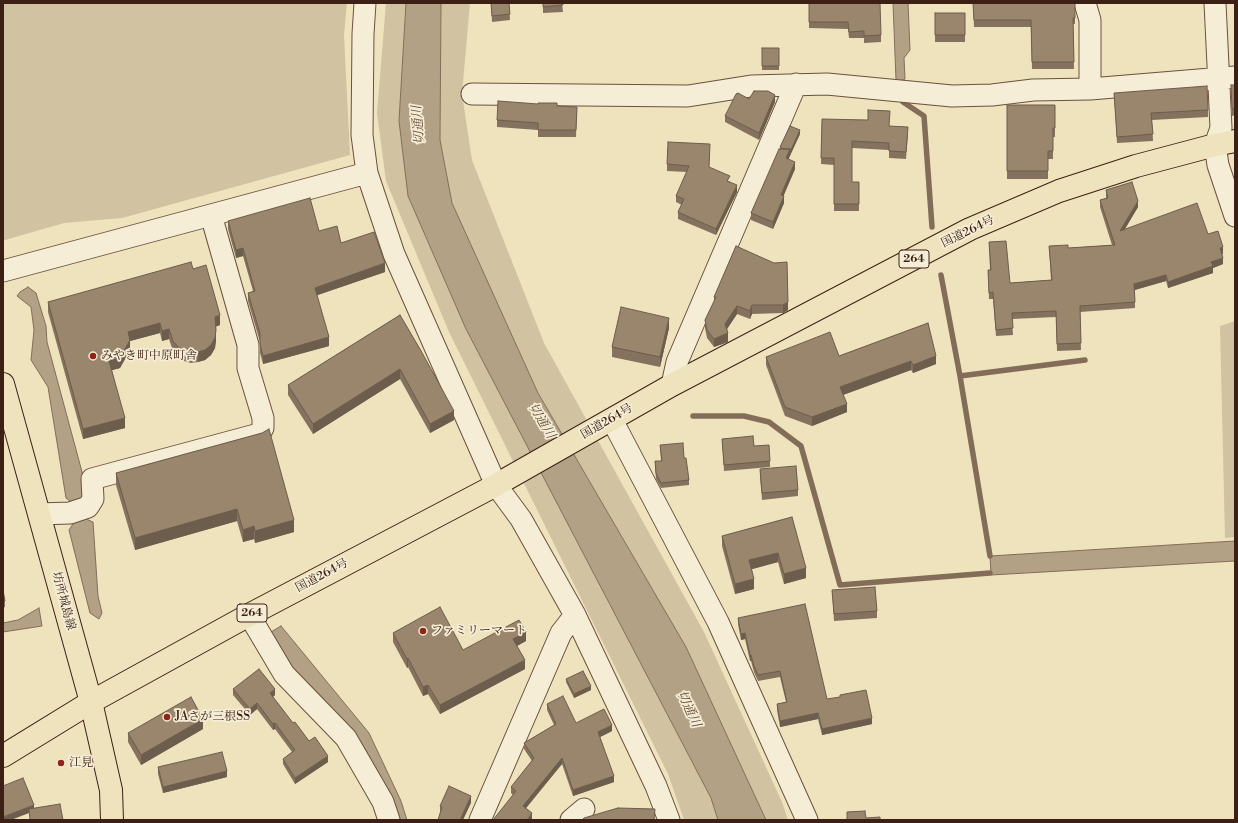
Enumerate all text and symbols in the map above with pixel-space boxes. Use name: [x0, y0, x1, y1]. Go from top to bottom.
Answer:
water label: 切通川: [410, 105, 428, 145]
street label: 国道264号: [939, 213, 997, 251]
road number: 264: [899, 250, 929, 268]
place label: みやき町中原町舎: [101, 349, 197, 363]
marker: みやき町中原町舎: [88, 351, 98, 361]
water label: 切通川: [524, 400, 558, 442]
street label: 国道264号: [579, 401, 635, 443]
street label: 国道264号: [293, 556, 351, 596]
street label: 坊所城島線: [48, 570, 78, 632]
road number: 264: [237, 604, 267, 622]
place label: ファミリーマート: [431, 624, 527, 638]
marker: ファミリーマート: [418, 626, 428, 636]
water label: 切通川: [673, 688, 703, 730]
place label: JAさが三根SS: [175, 710, 250, 724]
marker: JAさが三根SS: [162, 712, 172, 722]
place label: 江見: [69, 756, 93, 770]
marker: 江見: [56, 758, 66, 768]

